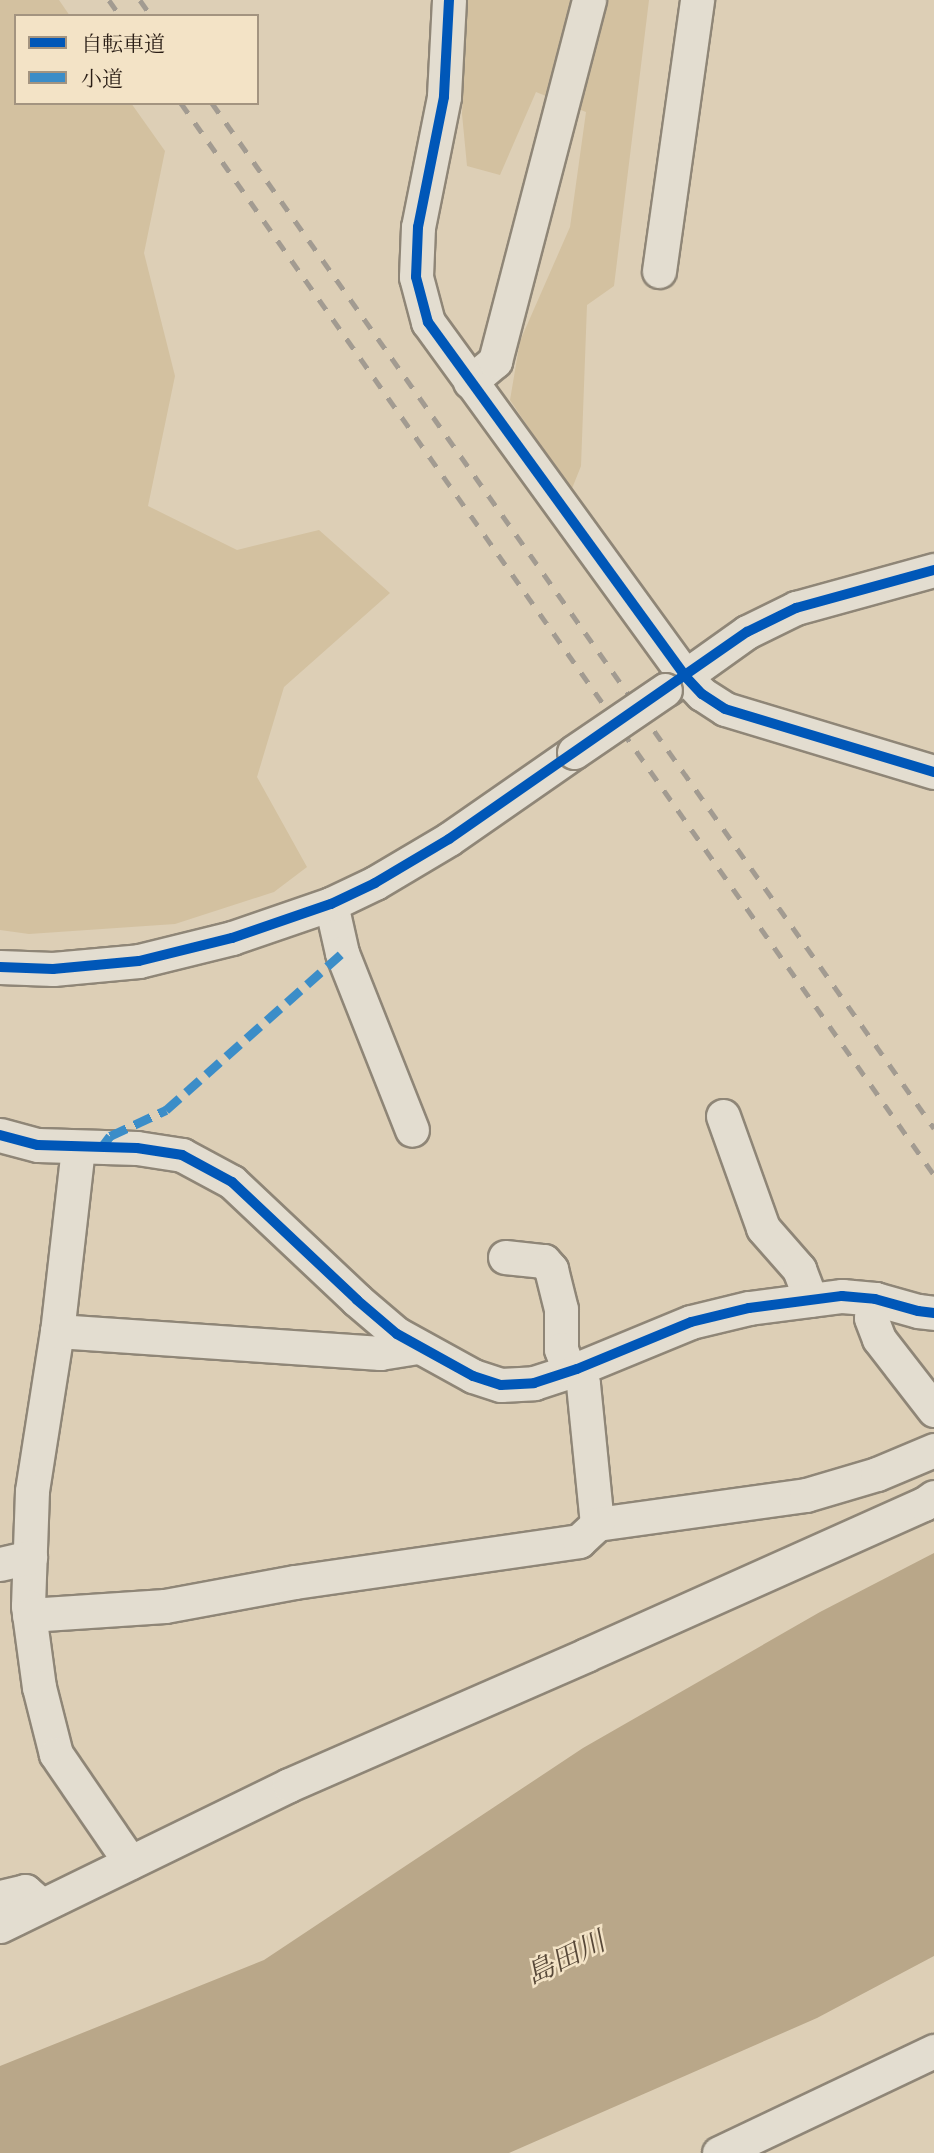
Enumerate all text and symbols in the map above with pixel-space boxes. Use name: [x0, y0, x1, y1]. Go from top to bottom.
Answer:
legend: [14, 14, 259, 105]
text: 自転車道: [81, 32, 165, 58]
text: 小道: [81, 67, 123, 93]
water label: 島田川: [521, 1925, 611, 1993]

